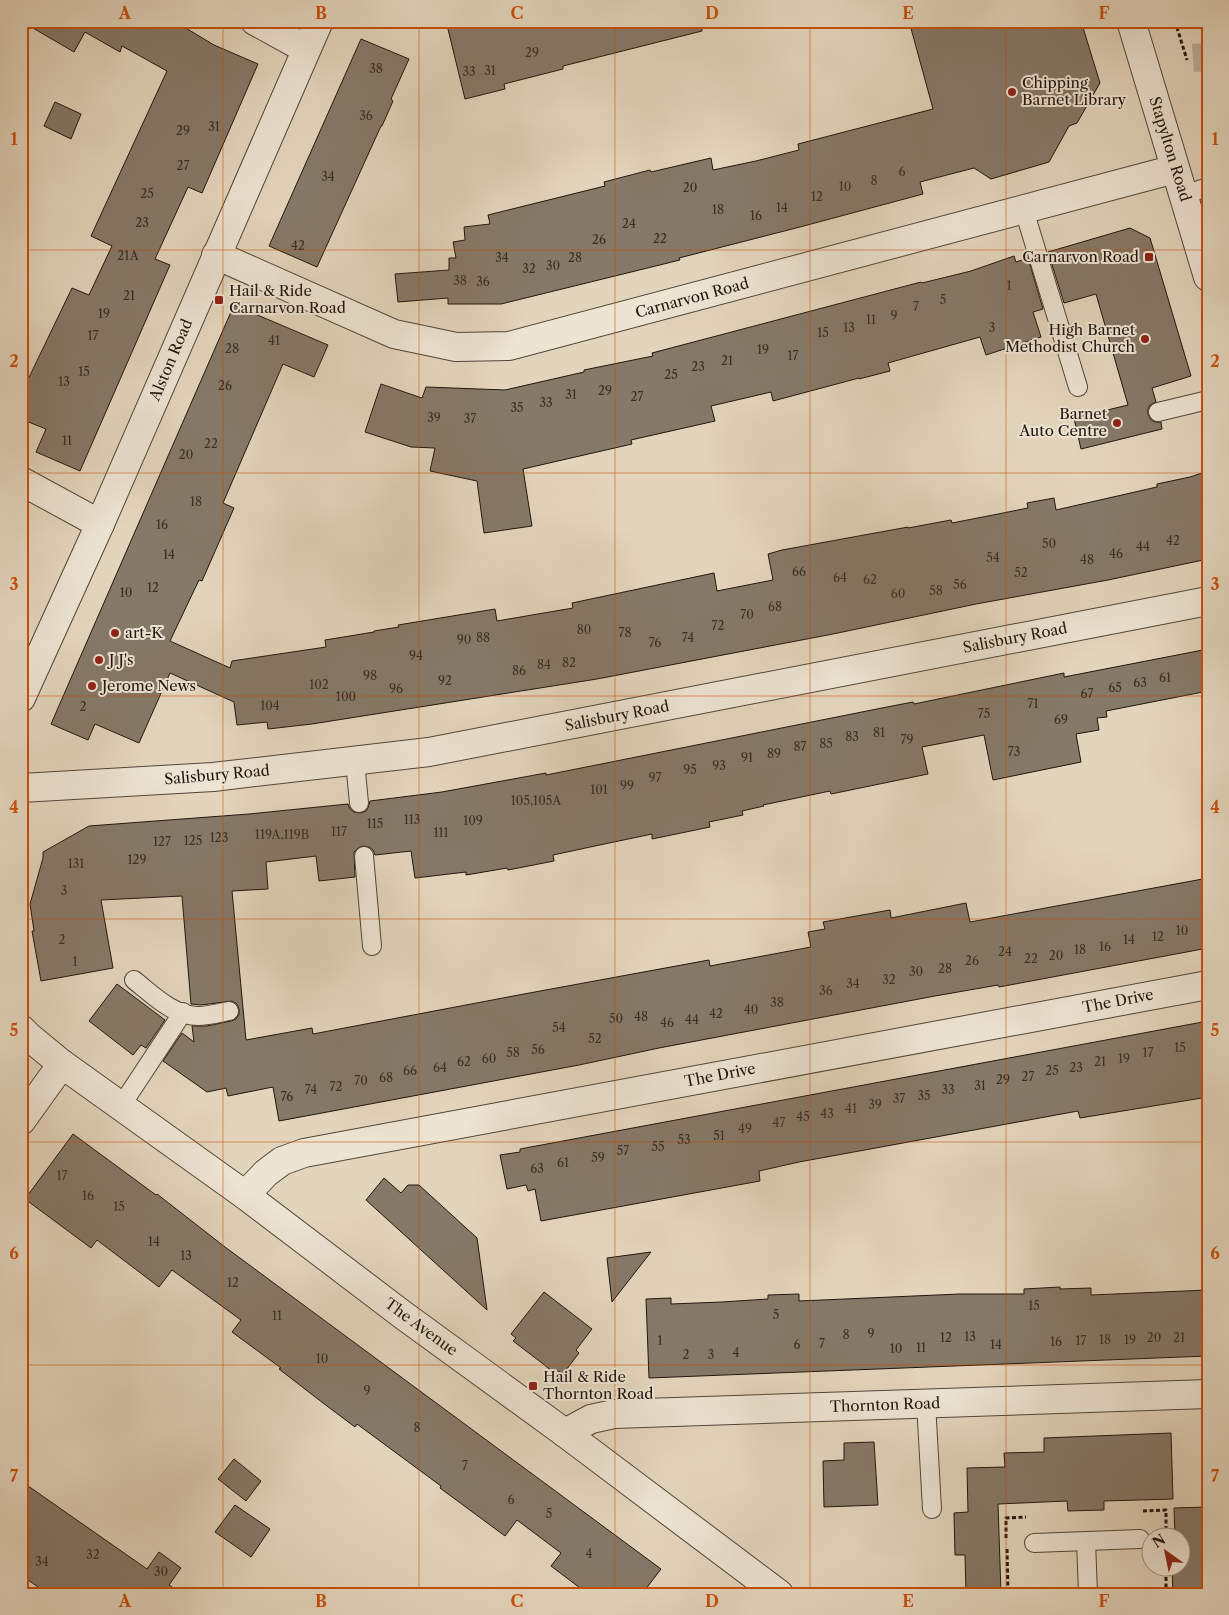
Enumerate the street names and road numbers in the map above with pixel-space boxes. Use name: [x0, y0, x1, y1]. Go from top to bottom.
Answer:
street label: Stapylton Road: [1145, 94, 1195, 204]
street label: Carnarvon Road: [633, 273, 751, 322]
street label: Alston Road: [144, 316, 196, 404]
street label: Salisbury Road: [961, 618, 1069, 657]
street label: Salisbury Road: [563, 696, 671, 735]
street label: Salisbury Road: [163, 760, 271, 789]
street label: The Drive: [1081, 984, 1155, 1017]
street label: The Drive: [683, 1058, 757, 1091]
street label: The Avenue: [381, 1294, 462, 1359]
street label: Thornton Road: [829, 1393, 941, 1416]

